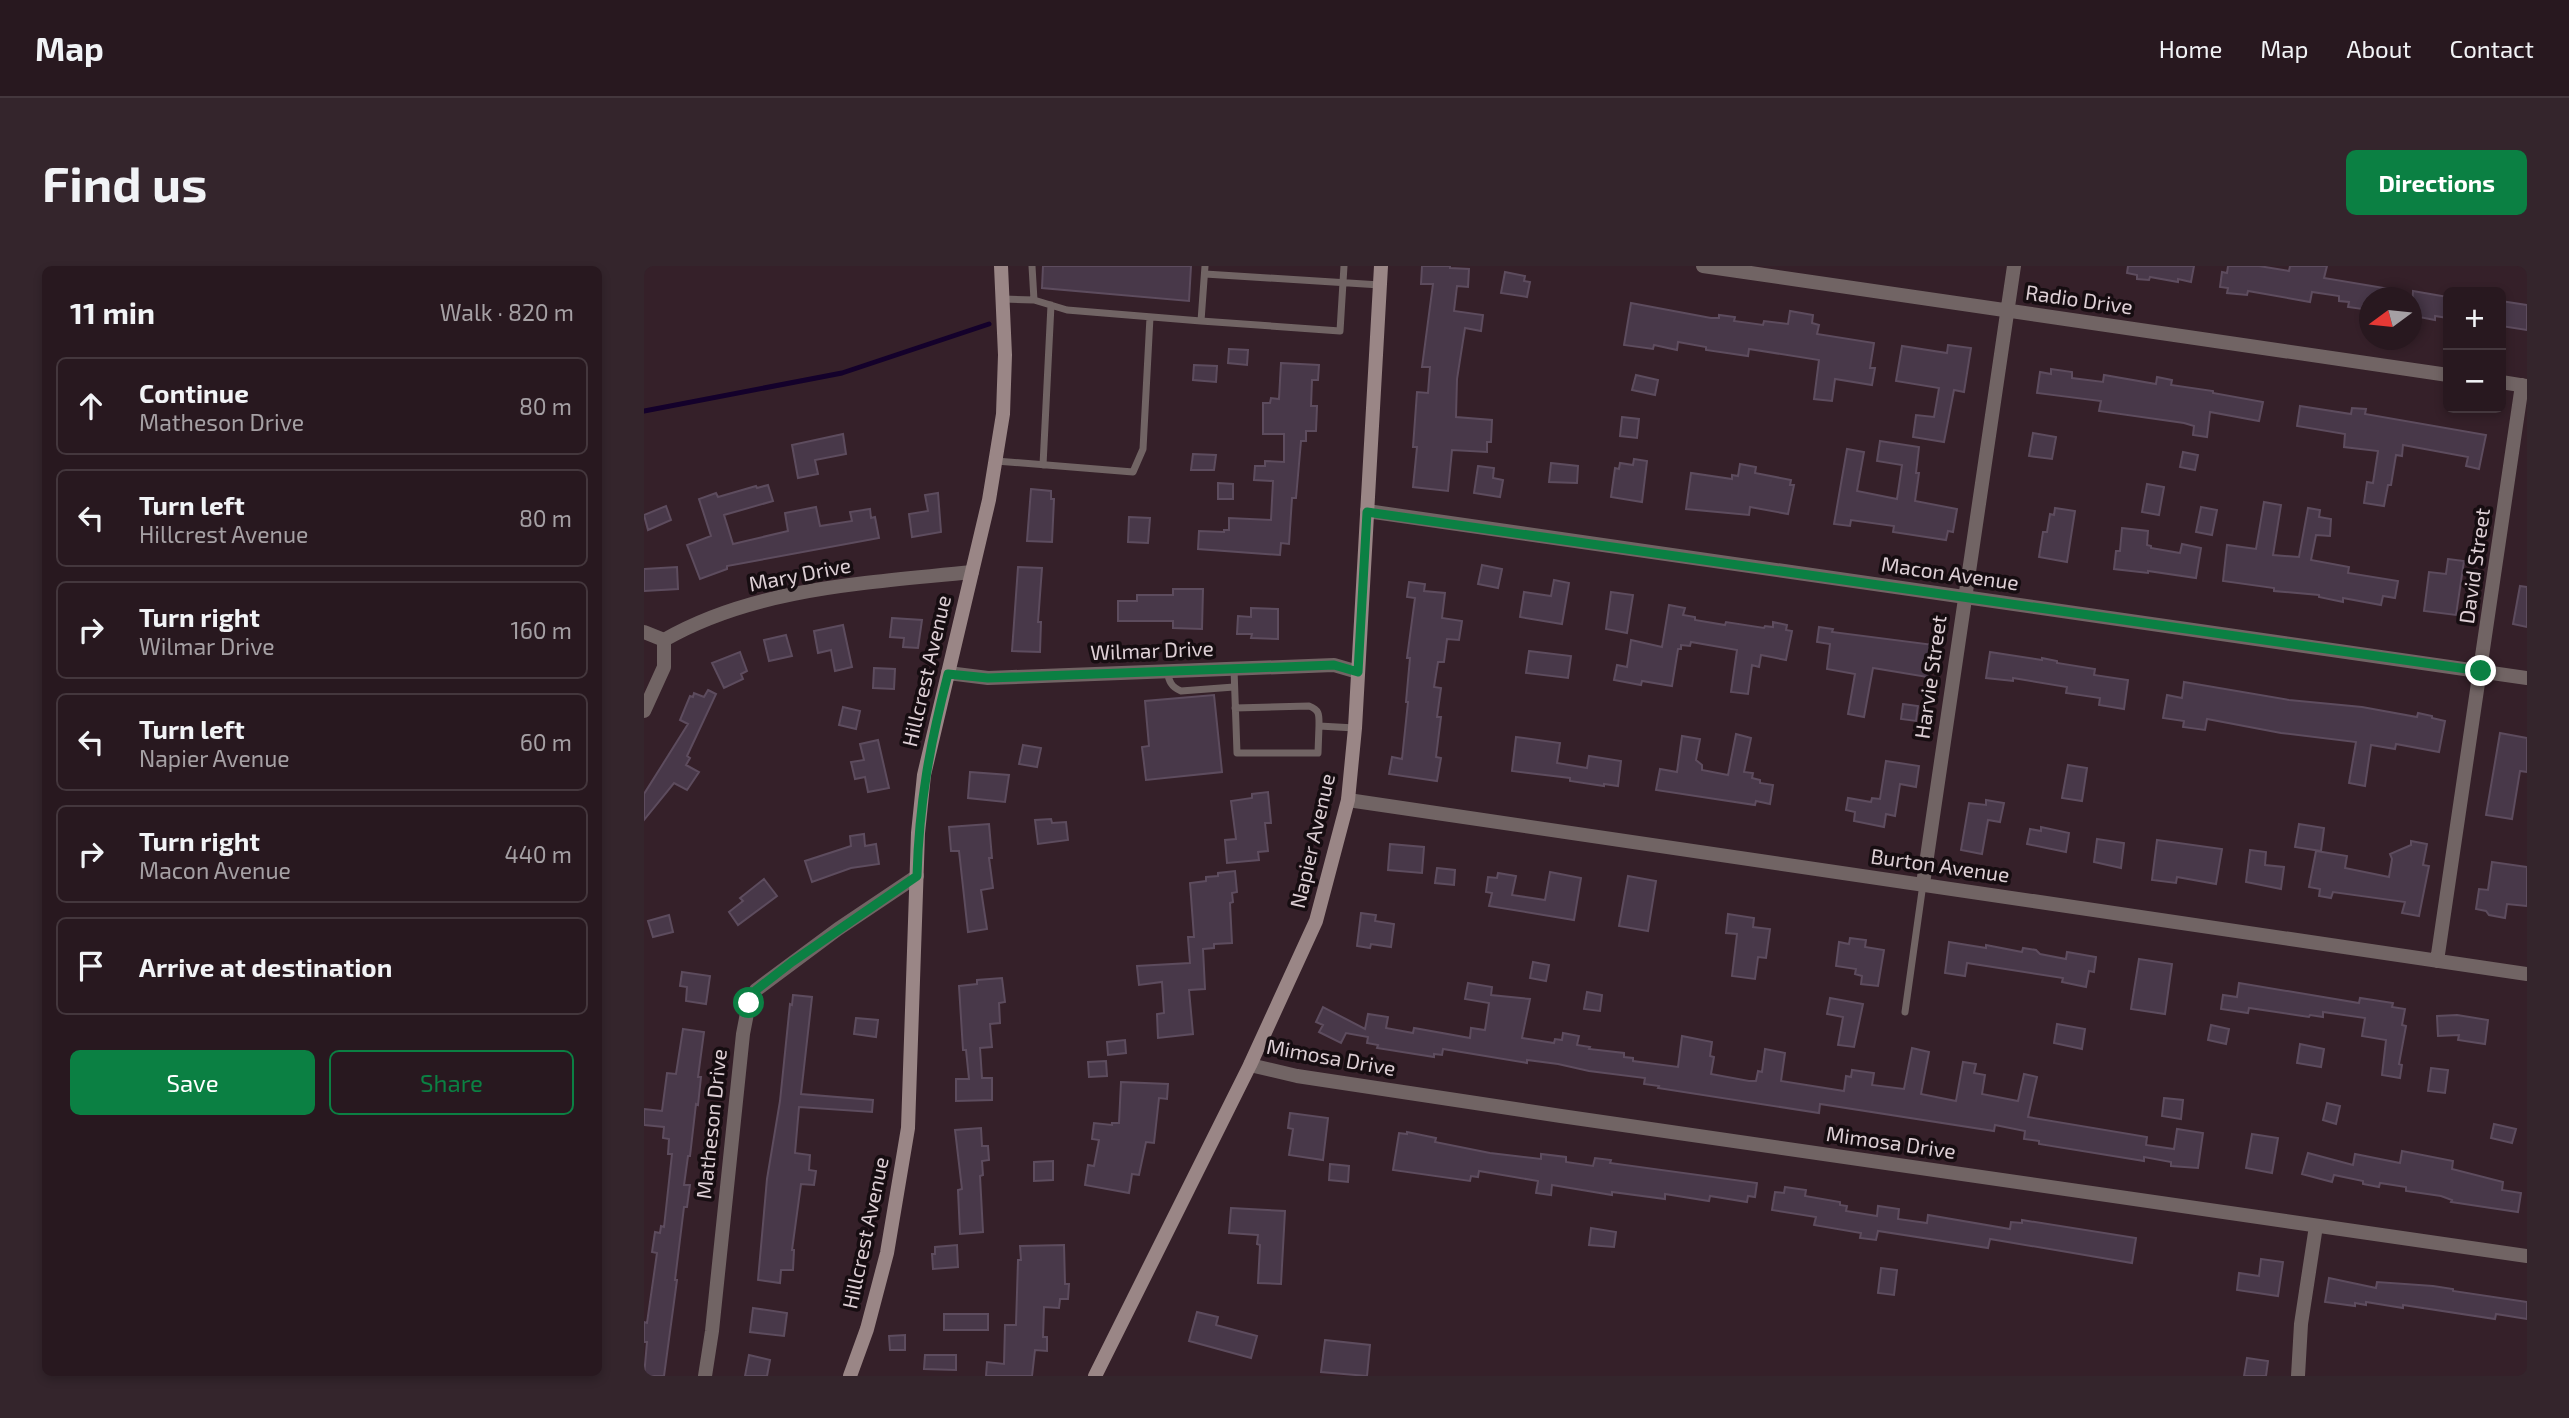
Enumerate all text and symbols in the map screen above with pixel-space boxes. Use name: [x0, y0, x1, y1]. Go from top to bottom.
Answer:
text: Map: [35, 28, 104, 68]
text: Home: [2159, 34, 2222, 63]
text: Map: [2260, 34, 2308, 63]
text: About: [2346, 34, 2412, 63]
text: Contact: [2450, 34, 2534, 63]
button: Directions: [2346, 150, 2527, 215]
text: Find us: [42, 153, 207, 212]
street label: Radio Drive: [2024, 279, 2135, 318]
north arrow: [2359, 287, 2422, 350]
map controls: [2443, 287, 2506, 413]
button: +: [2443, 287, 2506, 350]
text: 11 min: [70, 294, 155, 330]
text: Walk · 820 m: [440, 298, 574, 326]
button: −: [2443, 350, 2506, 413]
text: Continue: [139, 377, 249, 408]
icon: ahead: [72, 387, 110, 425]
text: 80 m: [519, 392, 572, 420]
text: Matheson Drive: [139, 408, 304, 436]
text: Turn left: [139, 489, 245, 520]
icon: left: [72, 499, 110, 537]
text: 80 m: [519, 504, 572, 532]
street label: David Street: [2453, 506, 2494, 625]
text: Hillcrest Avenue: [139, 520, 308, 548]
street label: Macon Avenue: [1880, 550, 2021, 595]
street label: Mary Drive: [746, 551, 853, 596]
street label: Hillcrest Avenue: [896, 593, 955, 749]
text: Turn right: [139, 601, 260, 632]
icon: right: [72, 611, 110, 649]
street label: Harvie Street: [1908, 613, 1951, 740]
text: 160 m: [511, 616, 572, 644]
text: Wilmar Drive: [139, 632, 275, 660]
street label: Wilmar Drive: [1090, 635, 1214, 664]
route end: [2465, 655, 2496, 686]
text: Turn left: [139, 713, 245, 744]
icon: left: [72, 723, 110, 761]
text: 60 m: [520, 728, 572, 756]
text: Napier Avenue: [139, 744, 290, 772]
street label: Napier Avenue: [1284, 771, 1339, 910]
text: Turn right: [139, 825, 260, 856]
icon: right: [72, 835, 110, 873]
text: 440 m: [505, 840, 572, 868]
street label: Burton Avenue: [1869, 842, 2011, 887]
text: Macon Avenue: [139, 856, 291, 884]
icon: arrive: [72, 947, 110, 985]
text: Arrive at destination: [139, 951, 392, 982]
route start: [733, 987, 764, 1018]
street label: Mimosa Drive: [1265, 1033, 1398, 1080]
street label: Matheson Drive: [690, 1048, 731, 1200]
button: Save: [70, 1050, 315, 1115]
button: Share: [329, 1050, 574, 1115]
street label: Mimosa Drive: [1825, 1120, 1958, 1163]
street label: Hillcrest Avenue: [836, 1154, 893, 1311]

